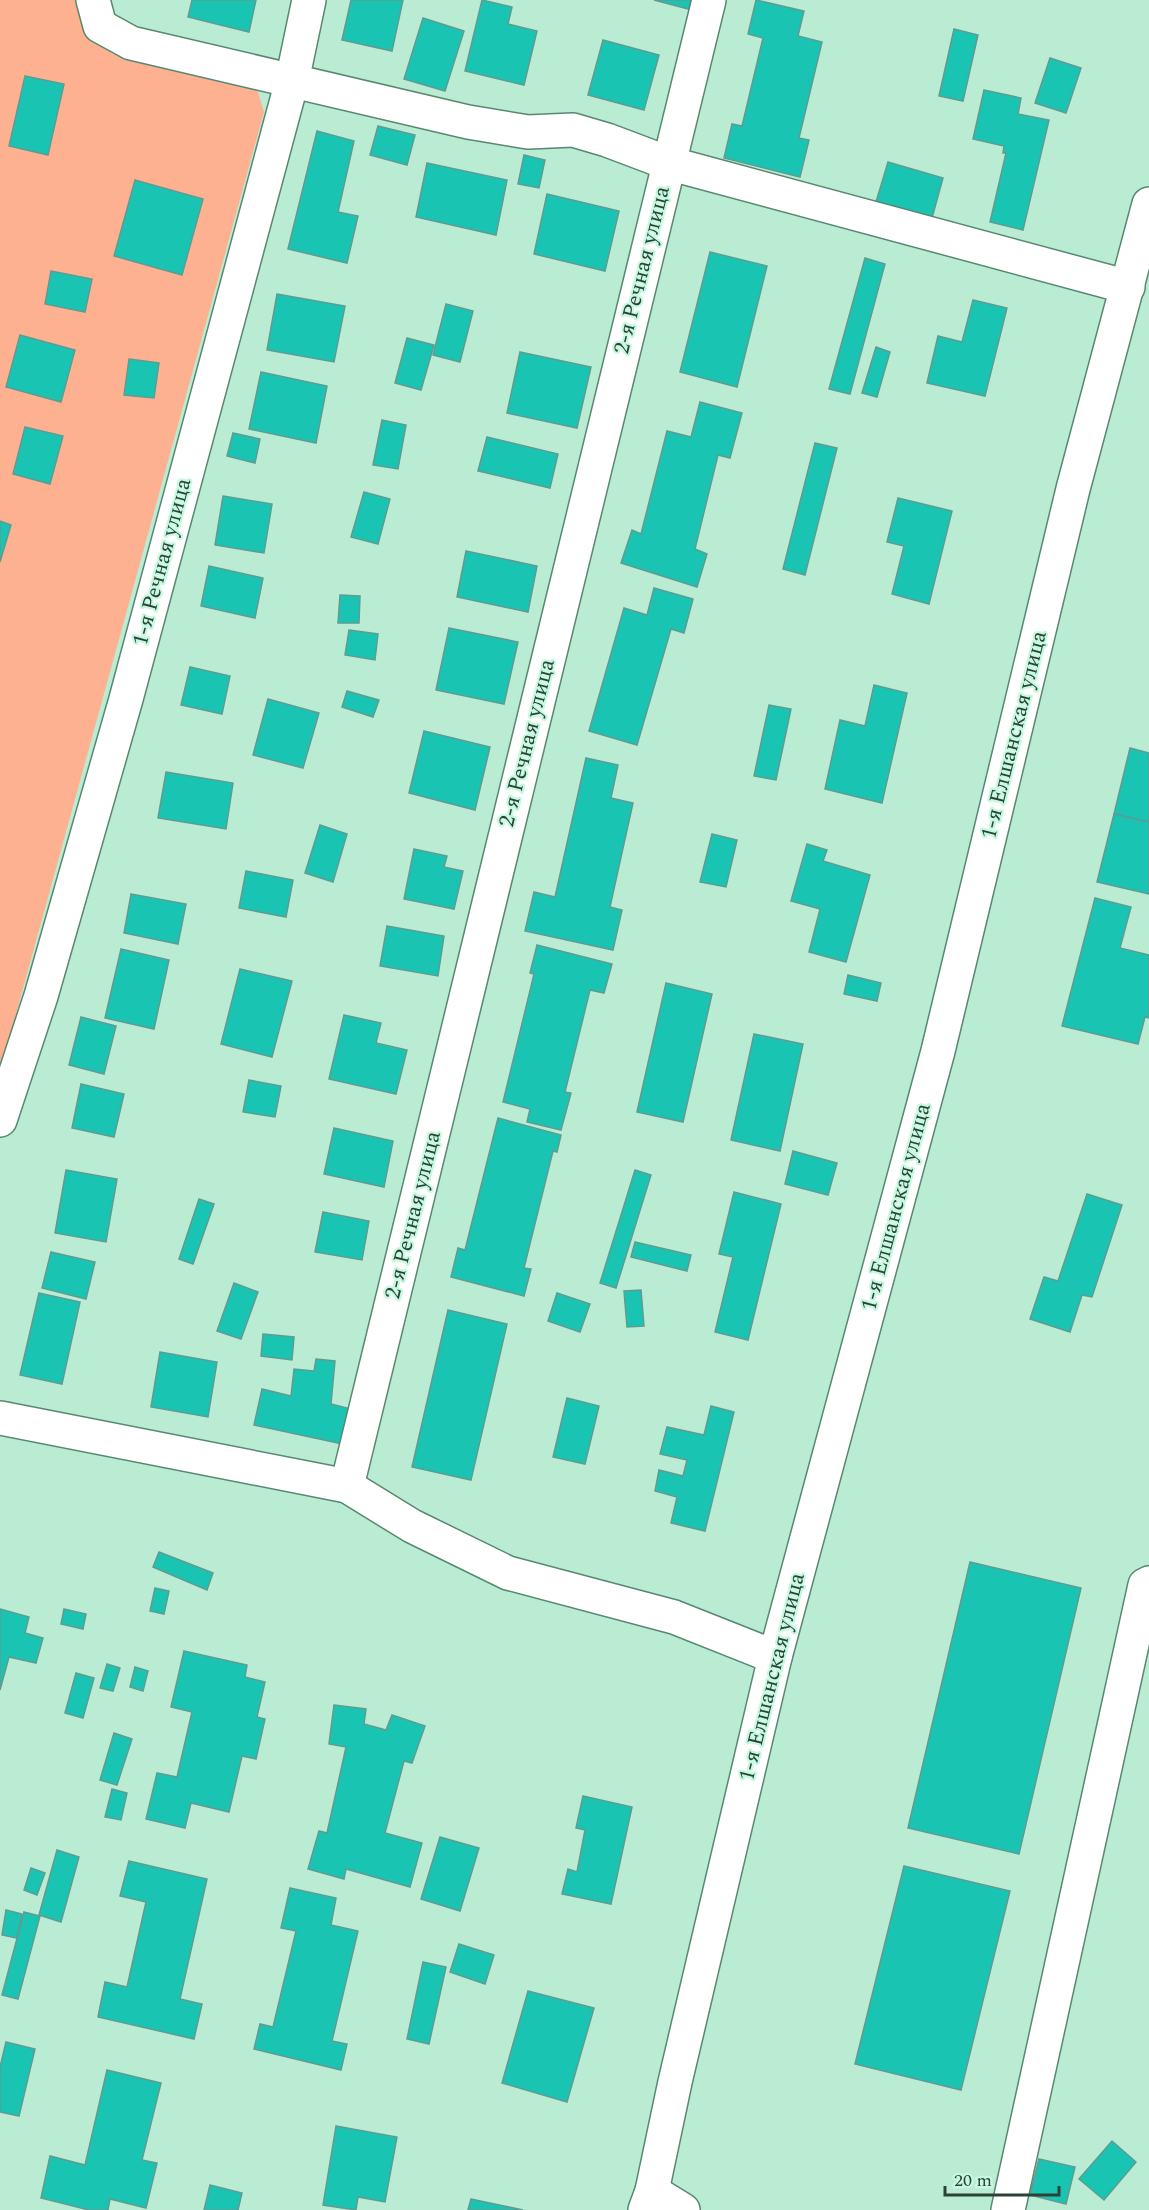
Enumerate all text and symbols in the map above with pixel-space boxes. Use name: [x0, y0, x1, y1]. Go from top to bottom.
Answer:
street label: 2-я Речная улица: [605, 182, 679, 358]
street label: 1-я Речная улица: [124, 474, 200, 650]
street label: 1-я Елшанская улица: [972, 627, 1056, 843]
street label: 2-я Речная улица: [490, 655, 564, 831]
street label: 1-я Елшанская улица: [852, 1099, 940, 1315]
street label: 2-я Речная улица: [376, 1127, 450, 1303]
street label: 1-я Елшанская улица: [730, 1569, 814, 1785]
scale bar: [945, 2159, 1059, 2197]
text: 20 m: [954, 2167, 992, 2194]

